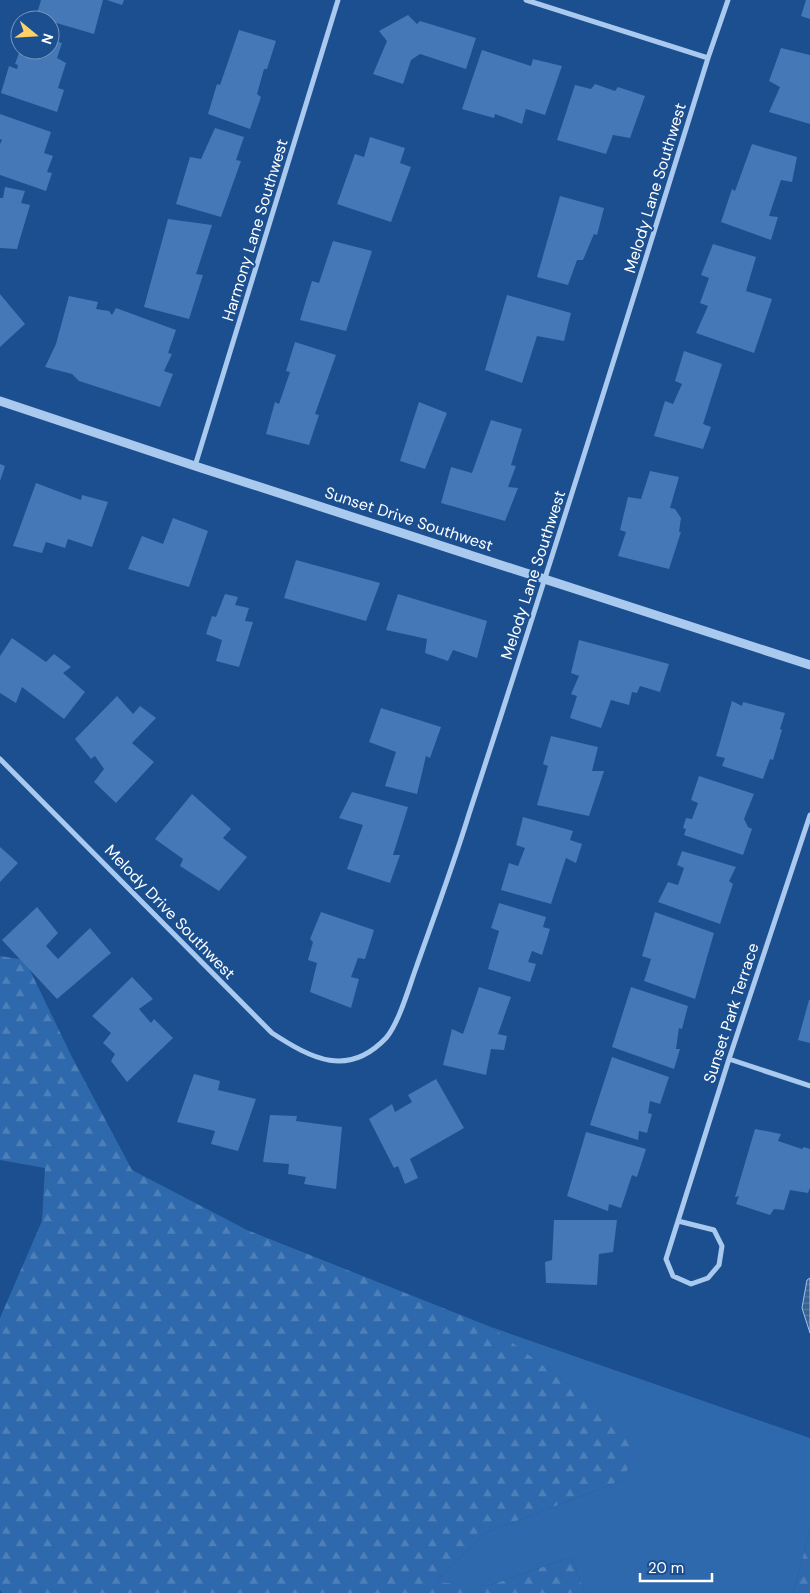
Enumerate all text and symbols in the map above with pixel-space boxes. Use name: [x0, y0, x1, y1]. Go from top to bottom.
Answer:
north arrow: [10, 10, 60, 60]
text: N: [37, 31, 58, 47]
street label: Melody Lane Southwest: [619, 100, 691, 276]
street label: Harmony Lane Southwest: [217, 136, 293, 324]
street label: Sunset Drive Southwest: [322, 482, 496, 556]
street label: Melody Lane Southwest: [496, 488, 570, 662]
street label: Melody Drive Southwest: [100, 840, 240, 984]
street label: Sunset Park Terrace: [698, 940, 764, 1086]
scale bar: [640, 1550, 712, 1582]
text: 20 m: [648, 1558, 684, 1578]

